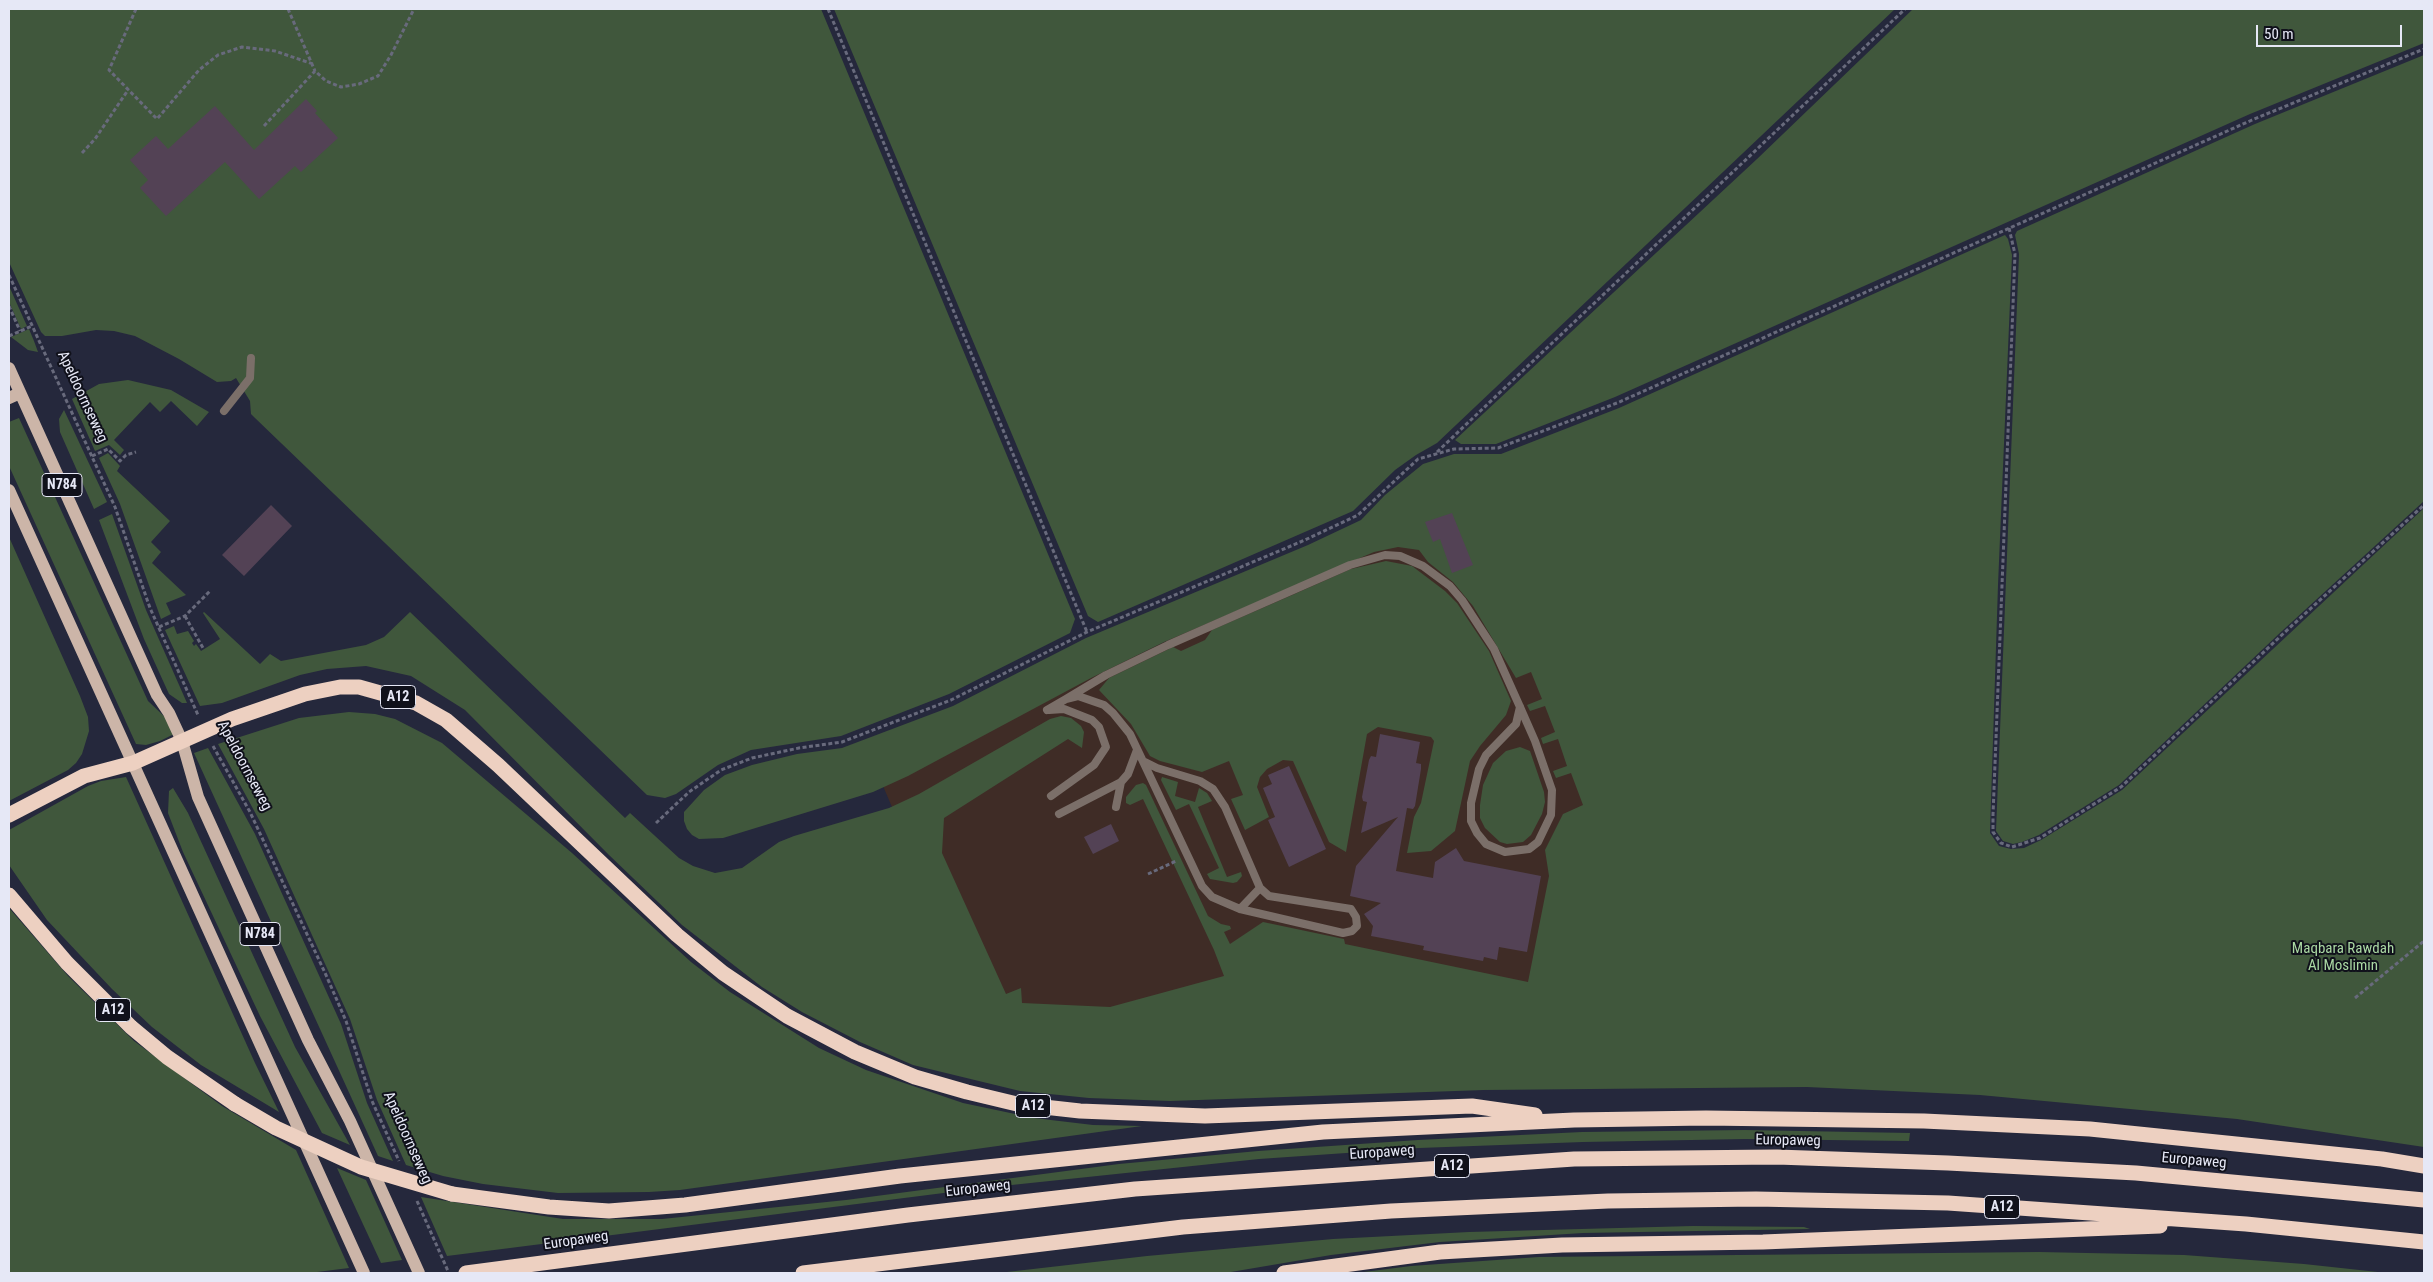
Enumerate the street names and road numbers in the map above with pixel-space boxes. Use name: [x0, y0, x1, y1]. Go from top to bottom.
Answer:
street label: Apeldoornseweg: [53, 348, 111, 446]
road number: N784: [42, 474, 82, 496]
road number: A12: [380, 686, 416, 709]
street label: Apeldoornseweg: [213, 718, 275, 814]
road number: N784: [240, 922, 280, 946]
road number: A12: [96, 998, 130, 1022]
street label: Apeldoornseweg: [379, 1089, 435, 1187]
road number: A12: [1016, 1094, 1050, 1118]
street label: Europaweg: [1755, 1131, 1821, 1151]
street label: Europaweg: [1349, 1142, 1415, 1164]
street label: Europaweg: [2161, 1149, 2227, 1173]
road number: A12: [1434, 1154, 1470, 1178]
street label: Europaweg: [945, 1177, 1011, 1201]
road number: A12: [1984, 1196, 2020, 1218]
street label: Europaweg: [542, 1228, 610, 1254]

